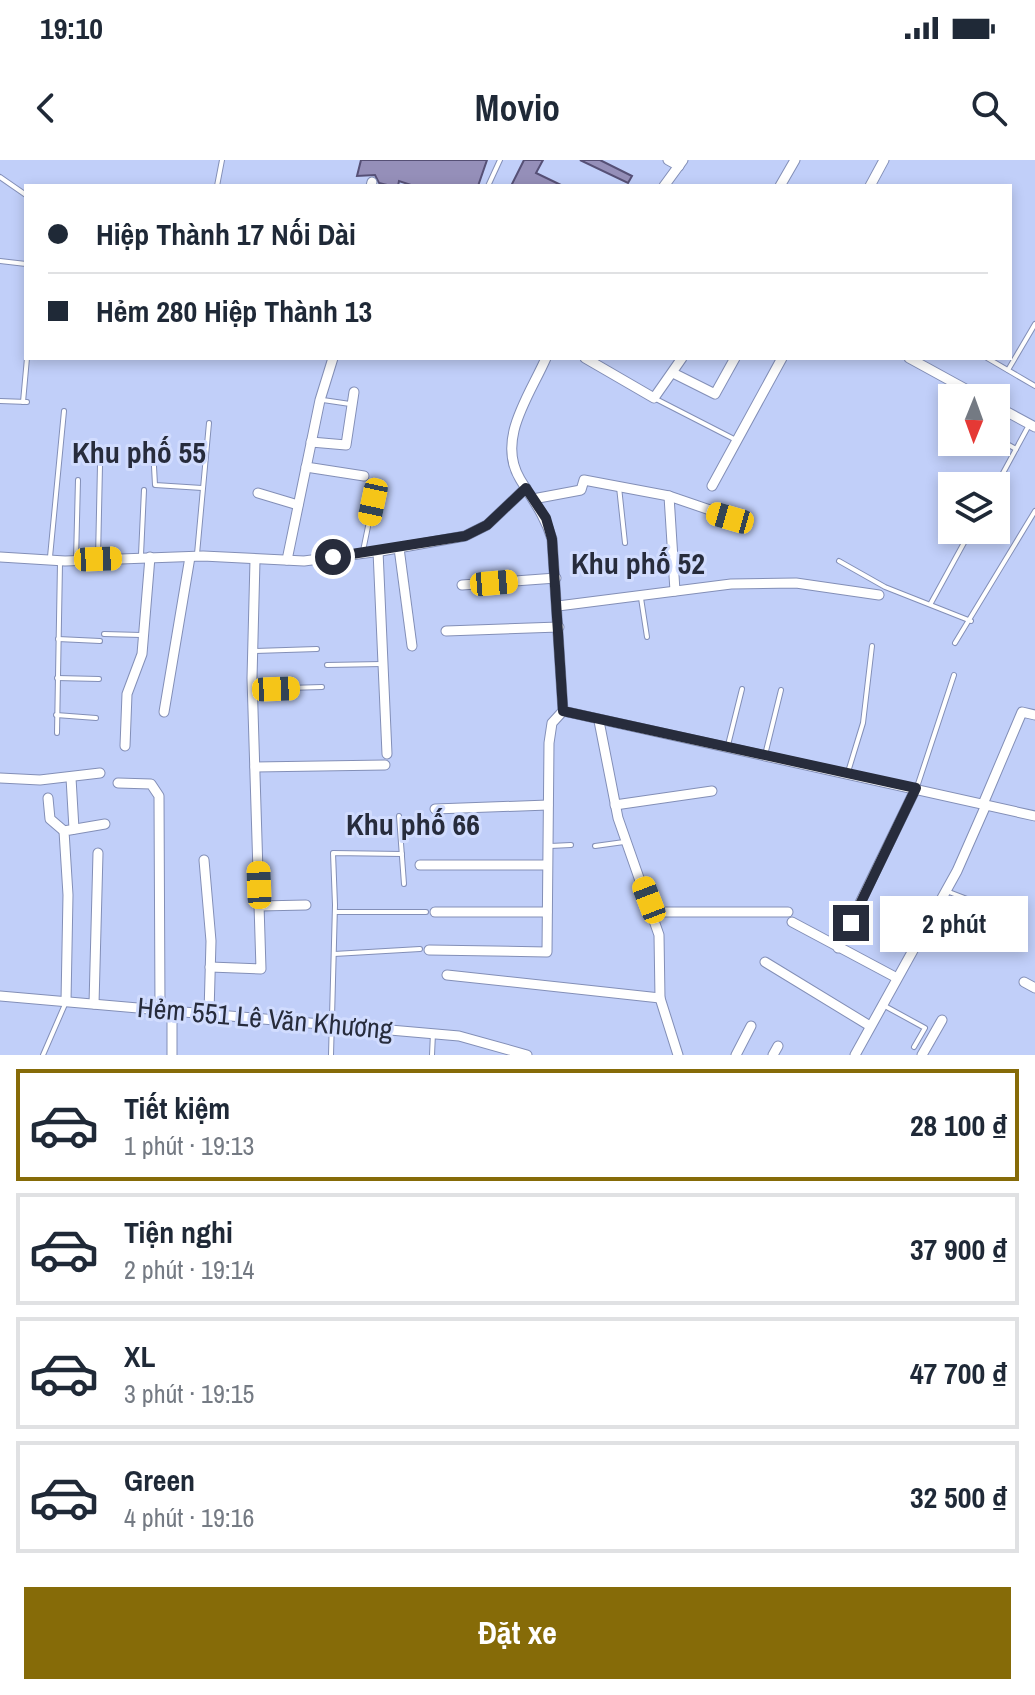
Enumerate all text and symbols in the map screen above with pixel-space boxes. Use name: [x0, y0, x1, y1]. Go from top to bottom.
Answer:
text: 19:10: [40, 8, 103, 48]
text: Movio: [475, 84, 560, 132]
icon: back: [24, 86, 68, 130]
icon: search: [967, 86, 1011, 130]
text: Hiệp Thành 17 Nối Dài: [96, 214, 356, 254]
text: Hẻm 280 Hiệp Thành 13: [96, 291, 372, 331]
north arrow: [938, 384, 1010, 456]
map controls: [938, 384, 1010, 544]
district label: Khu phố 55: [72, 432, 206, 472]
button: layers: [938, 472, 1010, 544]
car: [356, 476, 390, 528]
car: [704, 500, 756, 536]
route start: [315, 539, 351, 575]
district label: Khu phố 52: [571, 543, 705, 583]
car: [74, 546, 122, 572]
car: [469, 569, 519, 597]
car: [252, 676, 300, 702]
district label: Khu phố 66: [346, 804, 480, 844]
car: [246, 861, 272, 909]
car: [629, 873, 669, 927]
callout: 2 phút: [879, 895, 1027, 951]
route end: [833, 905, 869, 941]
text: 2 phút: [922, 906, 986, 941]
street label: Hẻm 551 Lê Văn Khương: [136, 988, 394, 1048]
text: Tiết kiệm: [124, 1088, 230, 1128]
icon: car: [28, 1089, 100, 1161]
text: 28 100 ₫: [910, 1105, 1007, 1145]
text: 1 phút · 19:13: [124, 1128, 254, 1163]
text: Tiện nghi: [124, 1212, 233, 1252]
icon: car: [28, 1213, 100, 1285]
text: 37 900 ₫: [910, 1229, 1007, 1269]
text: 2 phút · 19:14: [124, 1252, 254, 1287]
text: XL: [124, 1336, 155, 1376]
icon: car: [28, 1337, 100, 1409]
text: 47 700 ₫: [910, 1353, 1007, 1393]
text: 3 phút · 19:15: [124, 1376, 254, 1411]
text: Green: [124, 1460, 195, 1500]
icon: car: [28, 1461, 100, 1533]
text: 32 500 ₫: [910, 1477, 1007, 1517]
text: 4 phút · 19:16: [124, 1500, 254, 1535]
button: Đặt xe: [24, 1587, 1011, 1679]

